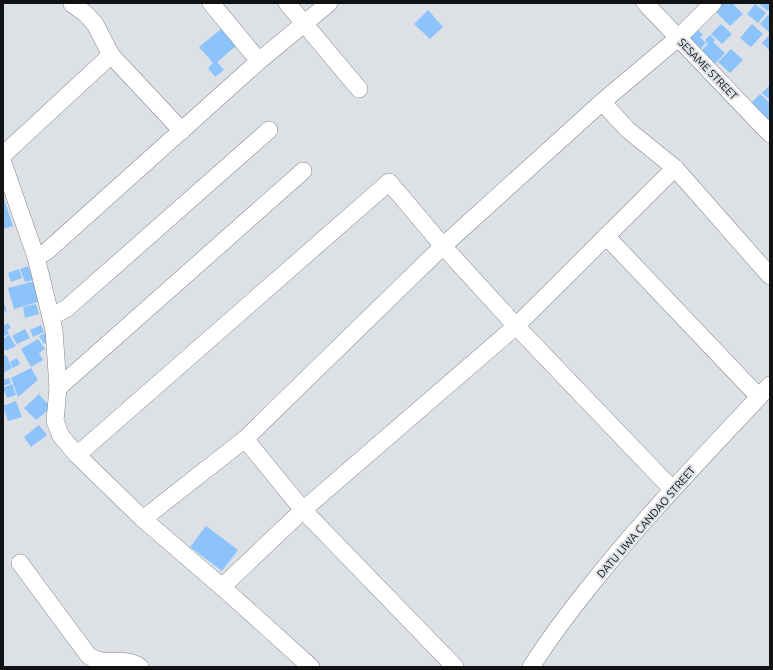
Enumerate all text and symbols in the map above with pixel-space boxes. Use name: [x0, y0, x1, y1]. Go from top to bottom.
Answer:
street label: SESAME STREET: [676, 36, 740, 102]
street label: DATU LIWA CANDAO STREET: [594, 464, 698, 580]

